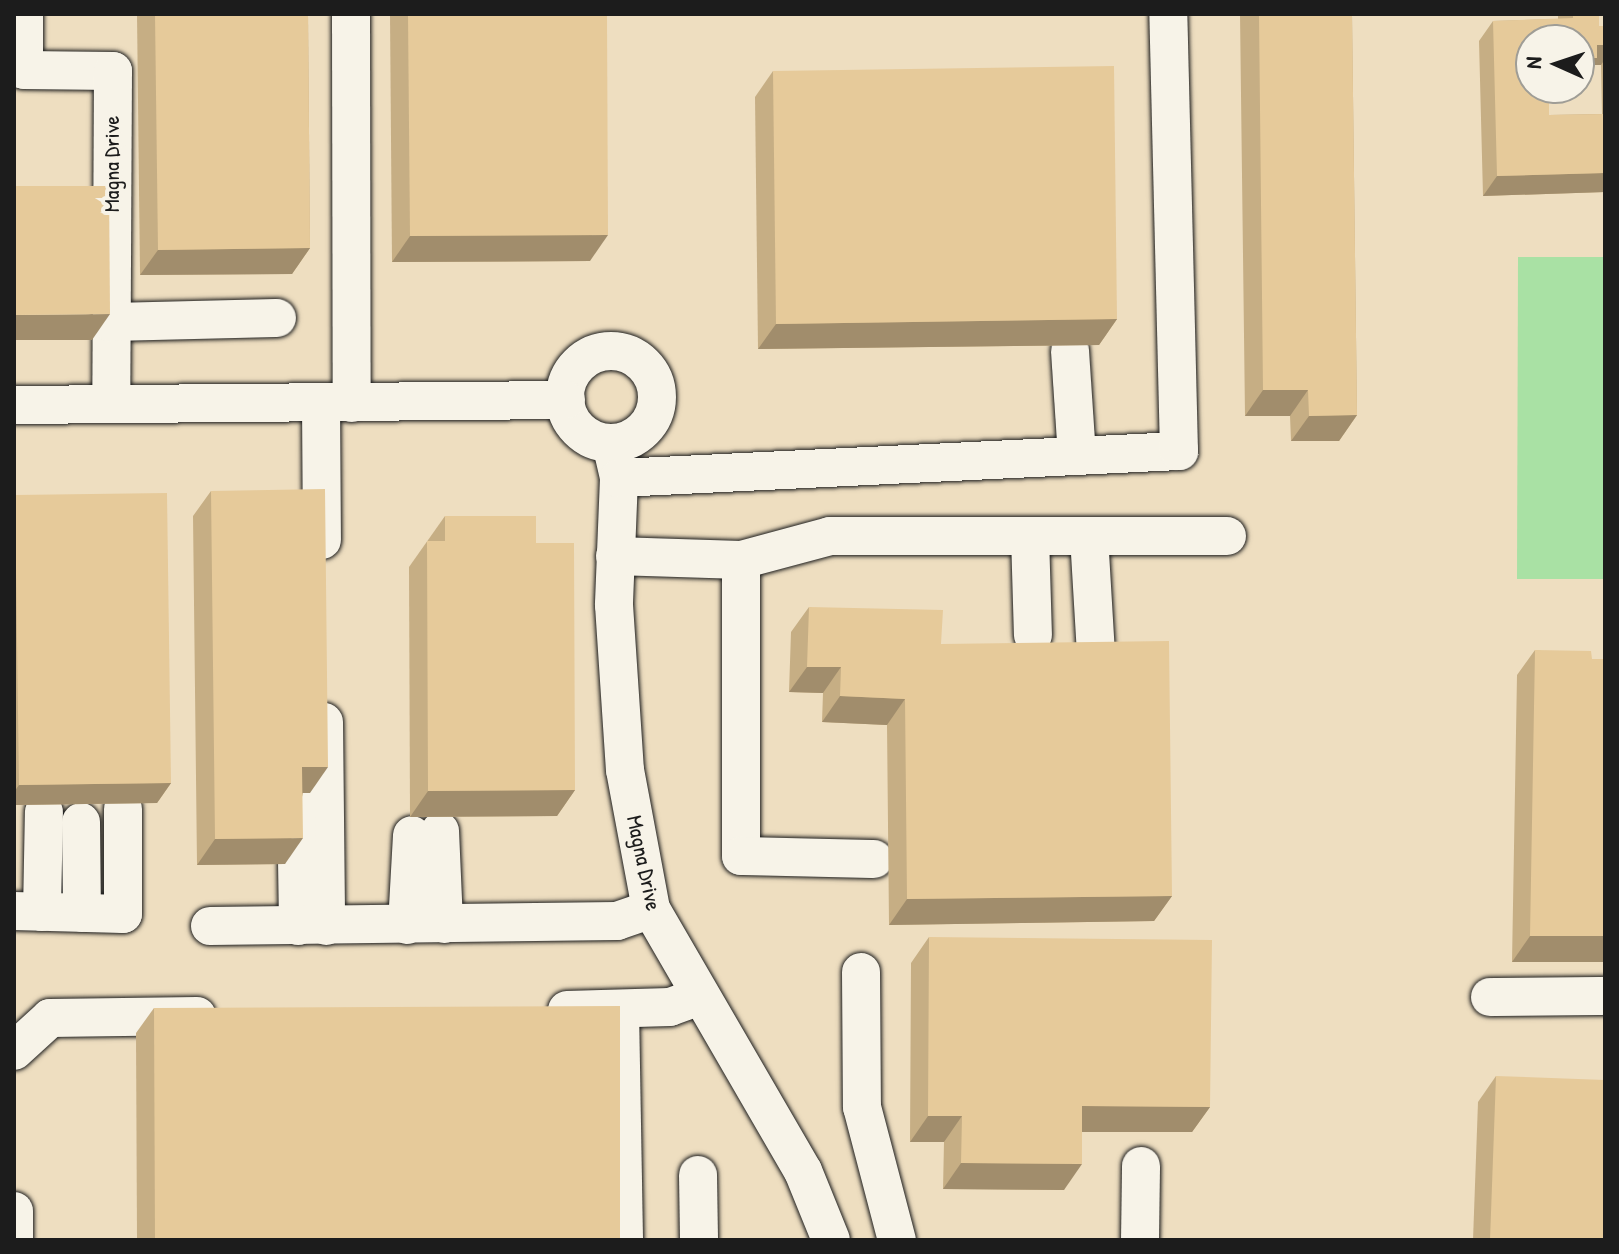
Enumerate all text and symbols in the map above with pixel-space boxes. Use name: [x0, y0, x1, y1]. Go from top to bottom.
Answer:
north arrow: [1515, 24, 1595, 104]
text: N: [1518, 56, 1548, 69]
street label: Magna Drive: [99, 116, 125, 212]
street label: Magna Drive: [621, 813, 667, 913]

